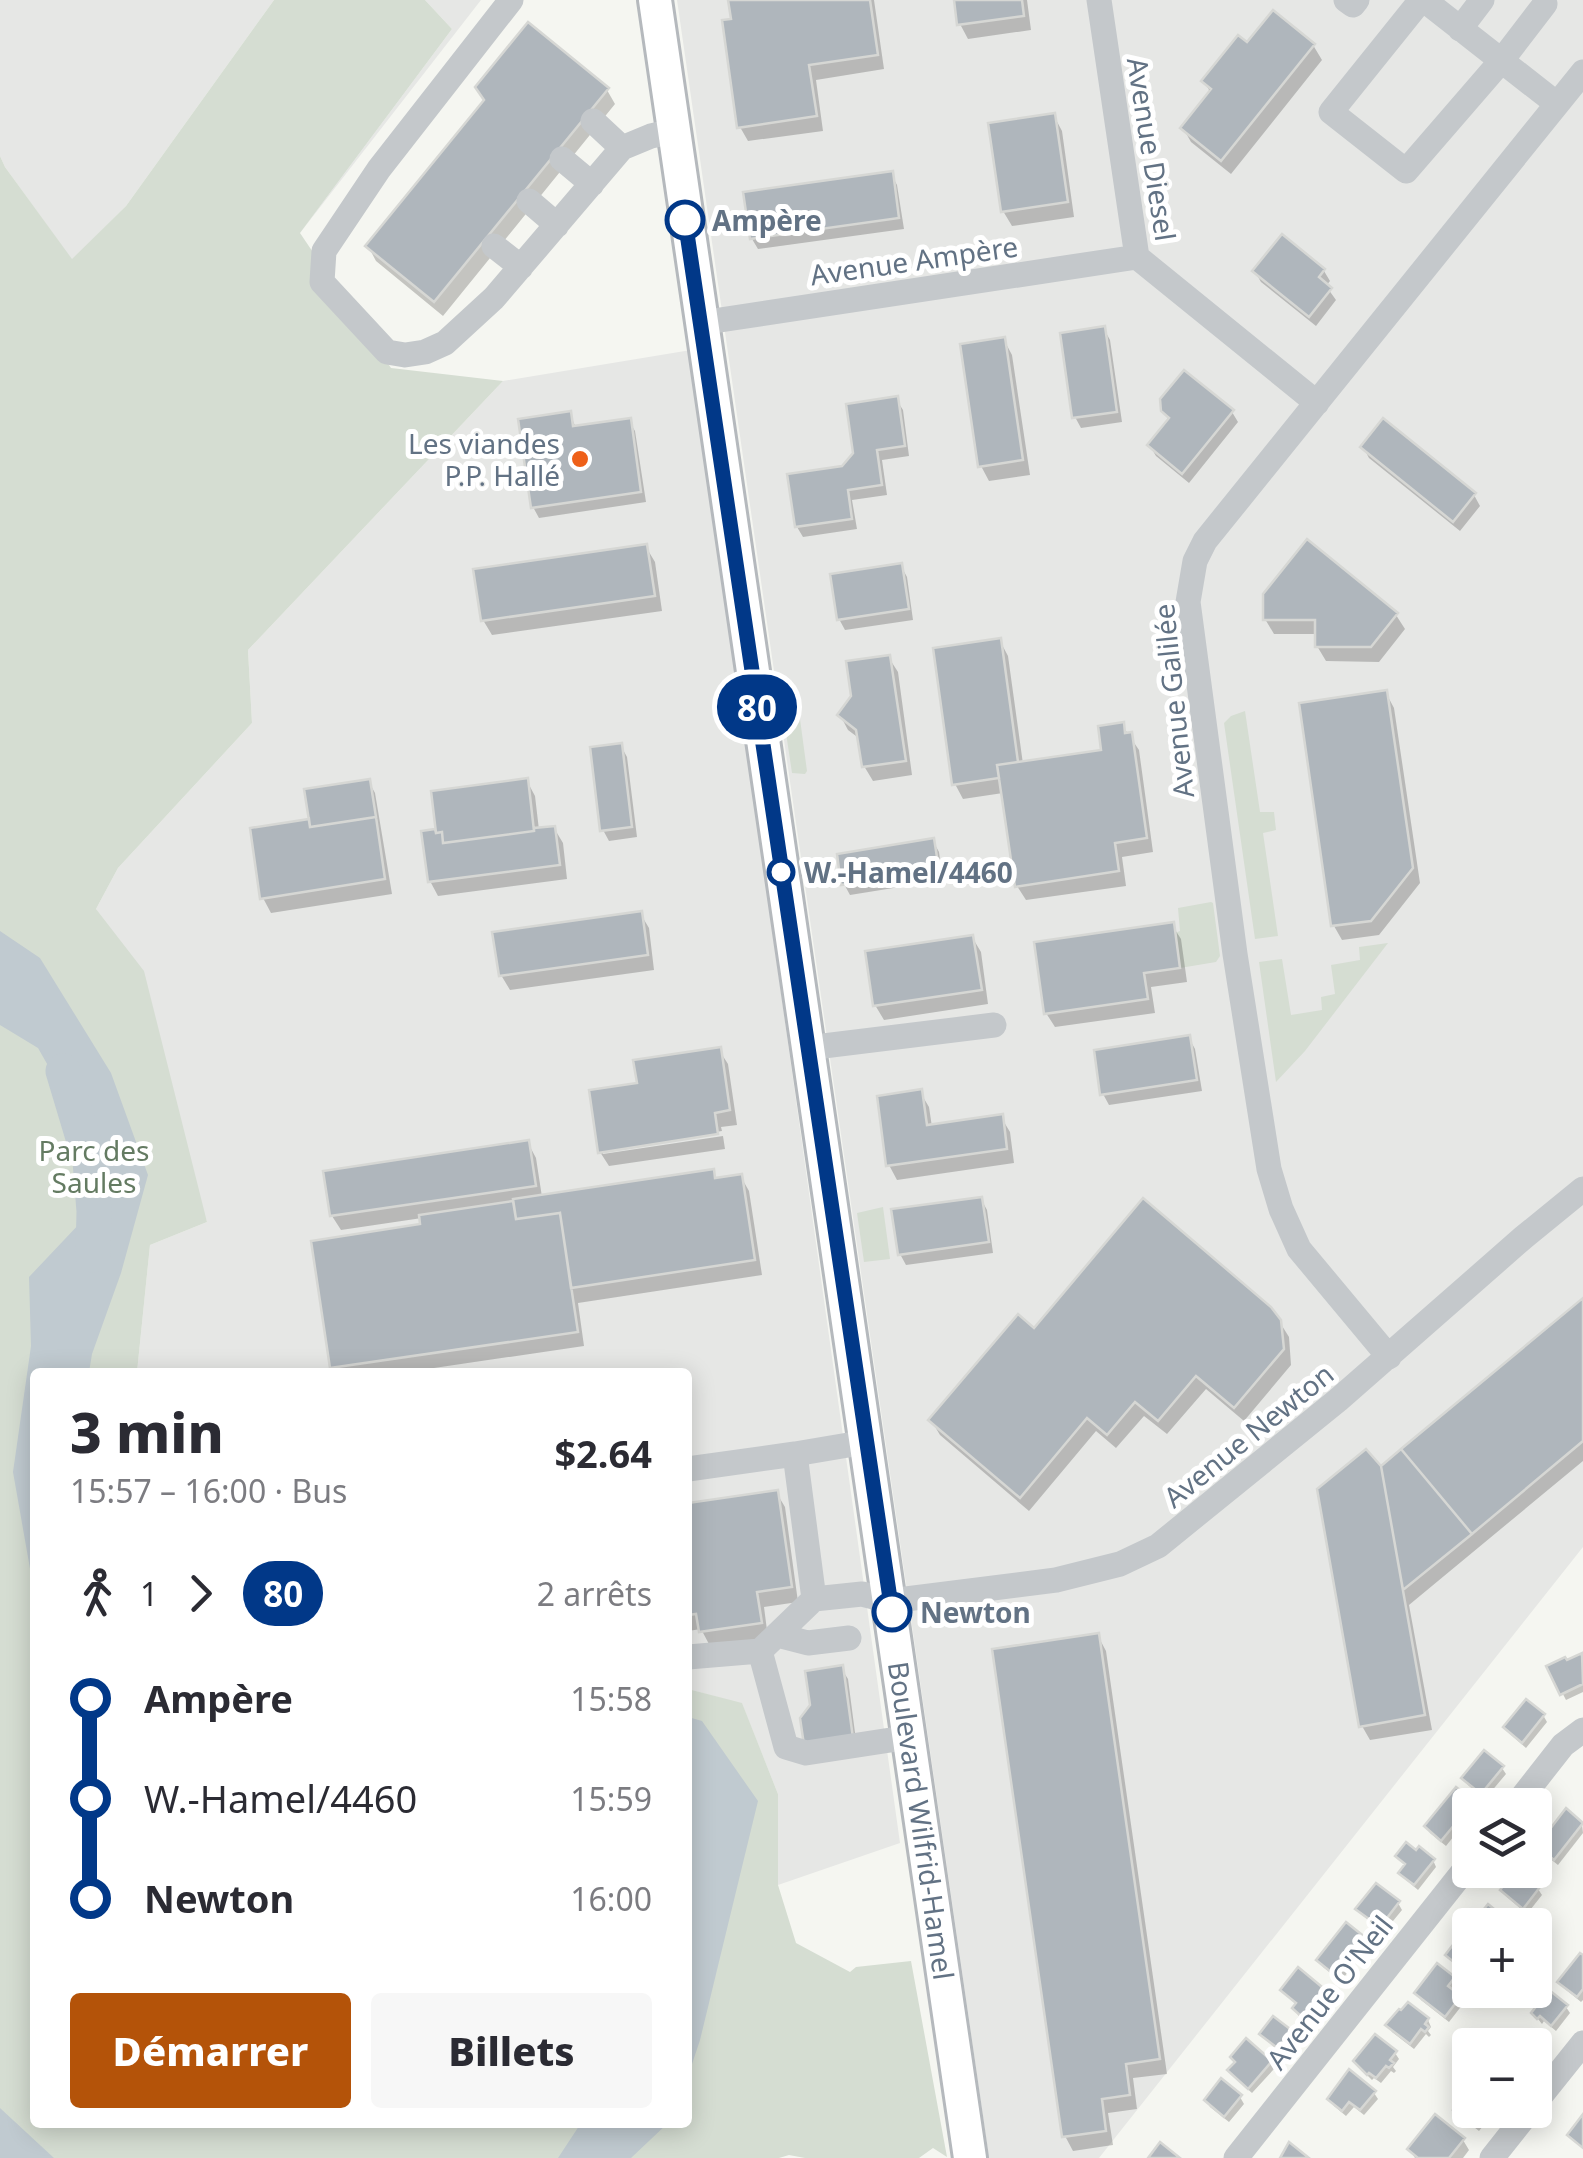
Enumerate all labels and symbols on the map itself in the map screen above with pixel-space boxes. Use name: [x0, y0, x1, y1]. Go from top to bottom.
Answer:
street label: Avenue Diesel: [1119, 54, 1185, 244]
marker: Ampère: [666, 201, 704, 239]
place label: Ampère: [712, 201, 822, 239]
street label: Avenue Ampère: [808, 227, 1020, 293]
place label: Les viandes P.P. Hallé: [408, 424, 560, 494]
marker: Les viandes P.P. Hallé: [569, 448, 591, 470]
street label: Avenue Galilée: [1144, 602, 1202, 800]
line badge: 80: [712, 674, 802, 740]
place label: W.-Hamel/4460: [804, 853, 1013, 891]
marker: W.-Hamel/4460: [768, 859, 794, 885]
park label: Parc des Saules: [39, 1131, 149, 1201]
street label: Avenue Newton: [1155, 1355, 1341, 1515]
marker: Newton: [873, 1593, 911, 1631]
place label: Newton: [920, 1593, 1031, 1631]
street label: Boulevard Wilfrid-Hamel: [880, 1659, 964, 1982]
street label: Avenue O'Neil: [1257, 1907, 1401, 2077]

